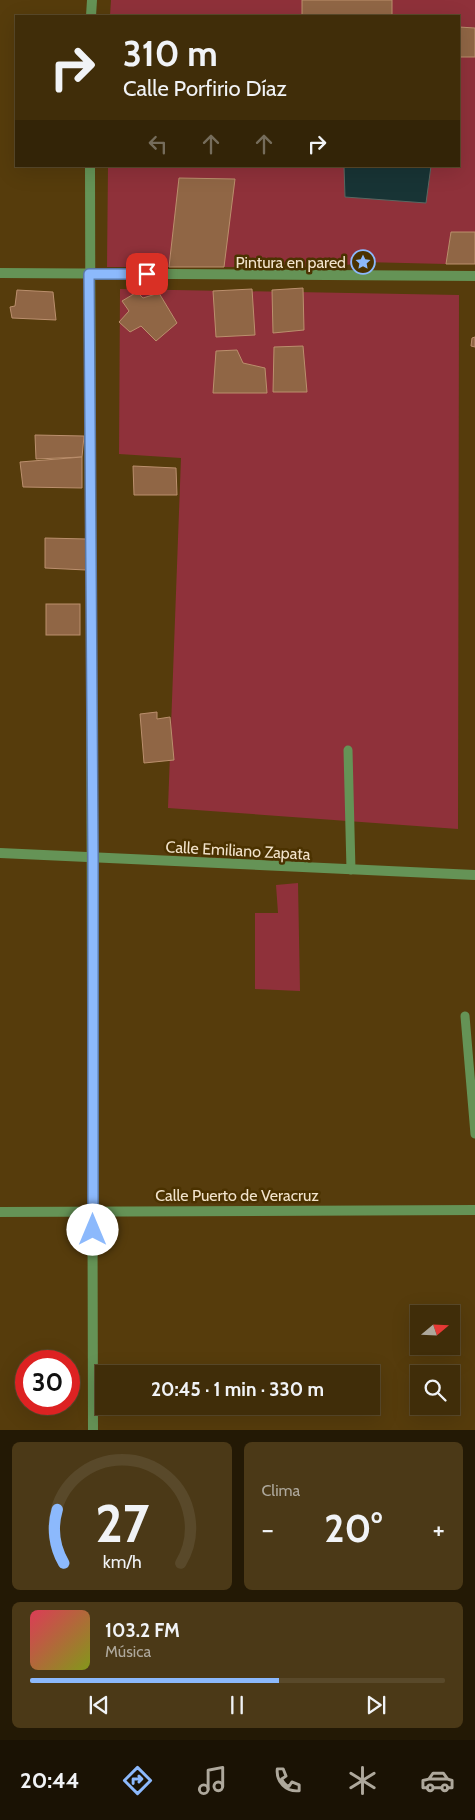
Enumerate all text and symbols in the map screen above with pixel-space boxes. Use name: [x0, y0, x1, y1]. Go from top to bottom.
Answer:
text: 310 m: [123, 32, 218, 75]
icon: right: [40, 35, 105, 100]
text: Calle Porfirio Díaz: [123, 75, 287, 102]
icon: left: [144, 130, 172, 158]
icon: ahead: [197, 130, 225, 158]
icon: ahead: [250, 130, 278, 158]
icon: right: [303, 130, 331, 158]
place icon: Pintura en pared: [350, 249, 376, 275]
pin: [126, 253, 168, 295]
place label: Pintura en pared: [235, 253, 346, 272]
icon: arrive: [133, 260, 161, 288]
street label: Calle Emiliano Zapata: [165, 837, 311, 864]
street label: Calle Puerto de Veracruz: [155, 1186, 319, 1205]
position arrow: [66, 1203, 118, 1255]
north arrow: [410, 1305, 460, 1355]
map controls: [410, 1305, 460, 1415]
speed limit sign: 30: [15, 1350, 80, 1415]
button: search: [410, 1365, 460, 1415]
text: 20:45 · 1 min · 330 m: [151, 1378, 324, 1401]
text: Clima: [262, 1481, 300, 1500]
text: 27: [95, 1492, 149, 1555]
text: 20°: [324, 1505, 382, 1552]
text: −: [262, 1512, 274, 1546]
text: +: [433, 1512, 445, 1546]
text: km/h: [102, 1551, 141, 1572]
text: 103.2 FM: [105, 1619, 180, 1642]
text: Música: [105, 1642, 151, 1661]
icon: previous: [85, 1691, 113, 1719]
icon: pause: [223, 1691, 251, 1719]
icon: next: [362, 1691, 390, 1719]
icon: directions: [120, 1763, 155, 1798]
icon: music: [195, 1763, 230, 1798]
icon: phone: [270, 1763, 305, 1798]
icon: climate: [345, 1763, 380, 1798]
icon: car: [420, 1763, 455, 1798]
text: 20:44: [20, 1767, 79, 1794]

